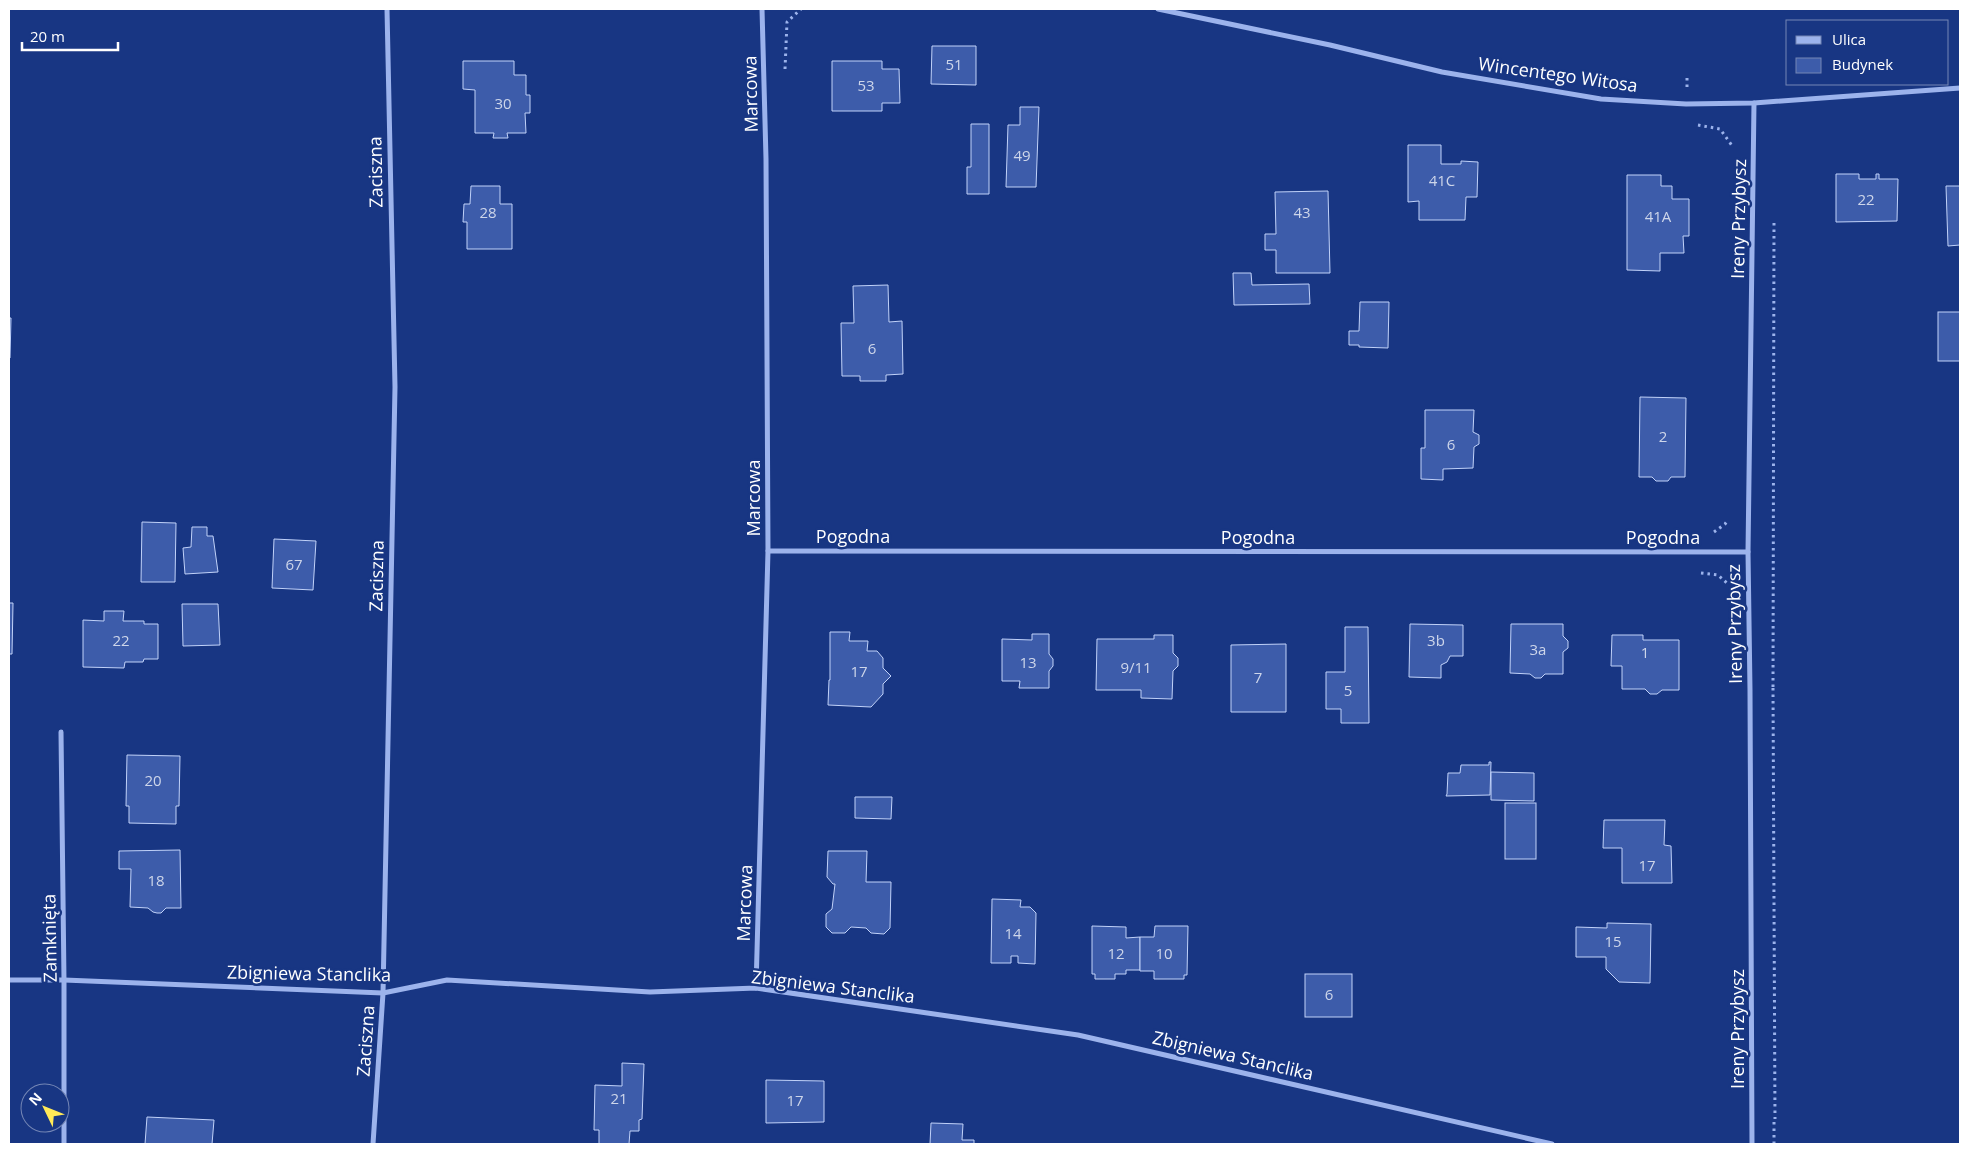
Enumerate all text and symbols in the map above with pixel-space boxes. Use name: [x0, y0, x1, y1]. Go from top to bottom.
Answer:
scale bar: [22, 20, 119, 52]
legend: [1786, 20, 1949, 85]
text: 20 m: [30, 26, 65, 46]
text: Ulica: [1832, 29, 1866, 49]
street label: Wincentego Witosa: [1477, 51, 1639, 97]
house number: 51: [945, 54, 963, 74]
text: Budynek: [1832, 54, 1893, 74]
street label: Marcowa: [737, 55, 763, 133]
house number: 53: [857, 75, 875, 95]
house number: 30: [494, 93, 512, 113]
street label: Zaciszna: [362, 136, 388, 208]
house number: 49: [1013, 145, 1031, 165]
street label: Ireny Przybysz: [1725, 159, 1751, 279]
house number: 41C: [1429, 170, 1455, 190]
house number: 22: [1857, 189, 1875, 209]
house number: 28: [479, 202, 497, 222]
house number: 43: [1293, 202, 1311, 222]
house number: 41A: [1645, 206, 1672, 226]
house number: 6: [868, 338, 876, 358]
house number: 2: [1659, 426, 1667, 446]
house number: 6: [1447, 434, 1455, 454]
street label: Marcowa: [741, 460, 765, 536]
street label: Pogodna: [816, 524, 890, 548]
street label: Pogodna: [1221, 525, 1295, 549]
street label: Pogodna: [1626, 525, 1700, 549]
street label: Zaciszna: [363, 540, 389, 612]
house number: 67: [285, 554, 303, 574]
street label: Ireny Przybysz: [1721, 564, 1747, 684]
house number: 22: [112, 630, 130, 650]
house number: 3b: [1427, 630, 1445, 650]
house number: 3a: [1530, 639, 1546, 659]
house number: 1: [1641, 642, 1649, 662]
house number: 13: [1019, 652, 1037, 672]
house number: 9/11: [1120, 657, 1152, 677]
house number: 17: [850, 661, 868, 681]
house number: 7: [1254, 667, 1262, 687]
house number: 5: [1344, 680, 1352, 700]
house number: 20: [144, 770, 162, 790]
house number: 17: [1638, 855, 1656, 875]
street label: Marcowa: [731, 864, 757, 942]
house number: 18: [147, 870, 165, 890]
street label: Zamknięta: [36, 894, 62, 982]
house number: 14: [1004, 923, 1022, 943]
house number: 15: [1604, 931, 1622, 951]
house number: 12: [1107, 943, 1125, 963]
house number: 10: [1155, 943, 1173, 963]
street label: Zbigniewa Stanclika: [227, 960, 391, 986]
street label: Zbigniewa Stanclika: [750, 964, 916, 1008]
street label: Ireny Przybysz: [1725, 969, 1749, 1089]
house number: 6: [1325, 984, 1333, 1004]
street label: Zaciszna: [351, 1004, 379, 1077]
street label: Zbigniewa Stanclika: [1150, 1025, 1316, 1085]
north arrow: [20, 1083, 70, 1133]
text: N: [24, 1088, 46, 1109]
house number: 21: [610, 1088, 628, 1108]
house number: 17: [786, 1090, 804, 1110]

